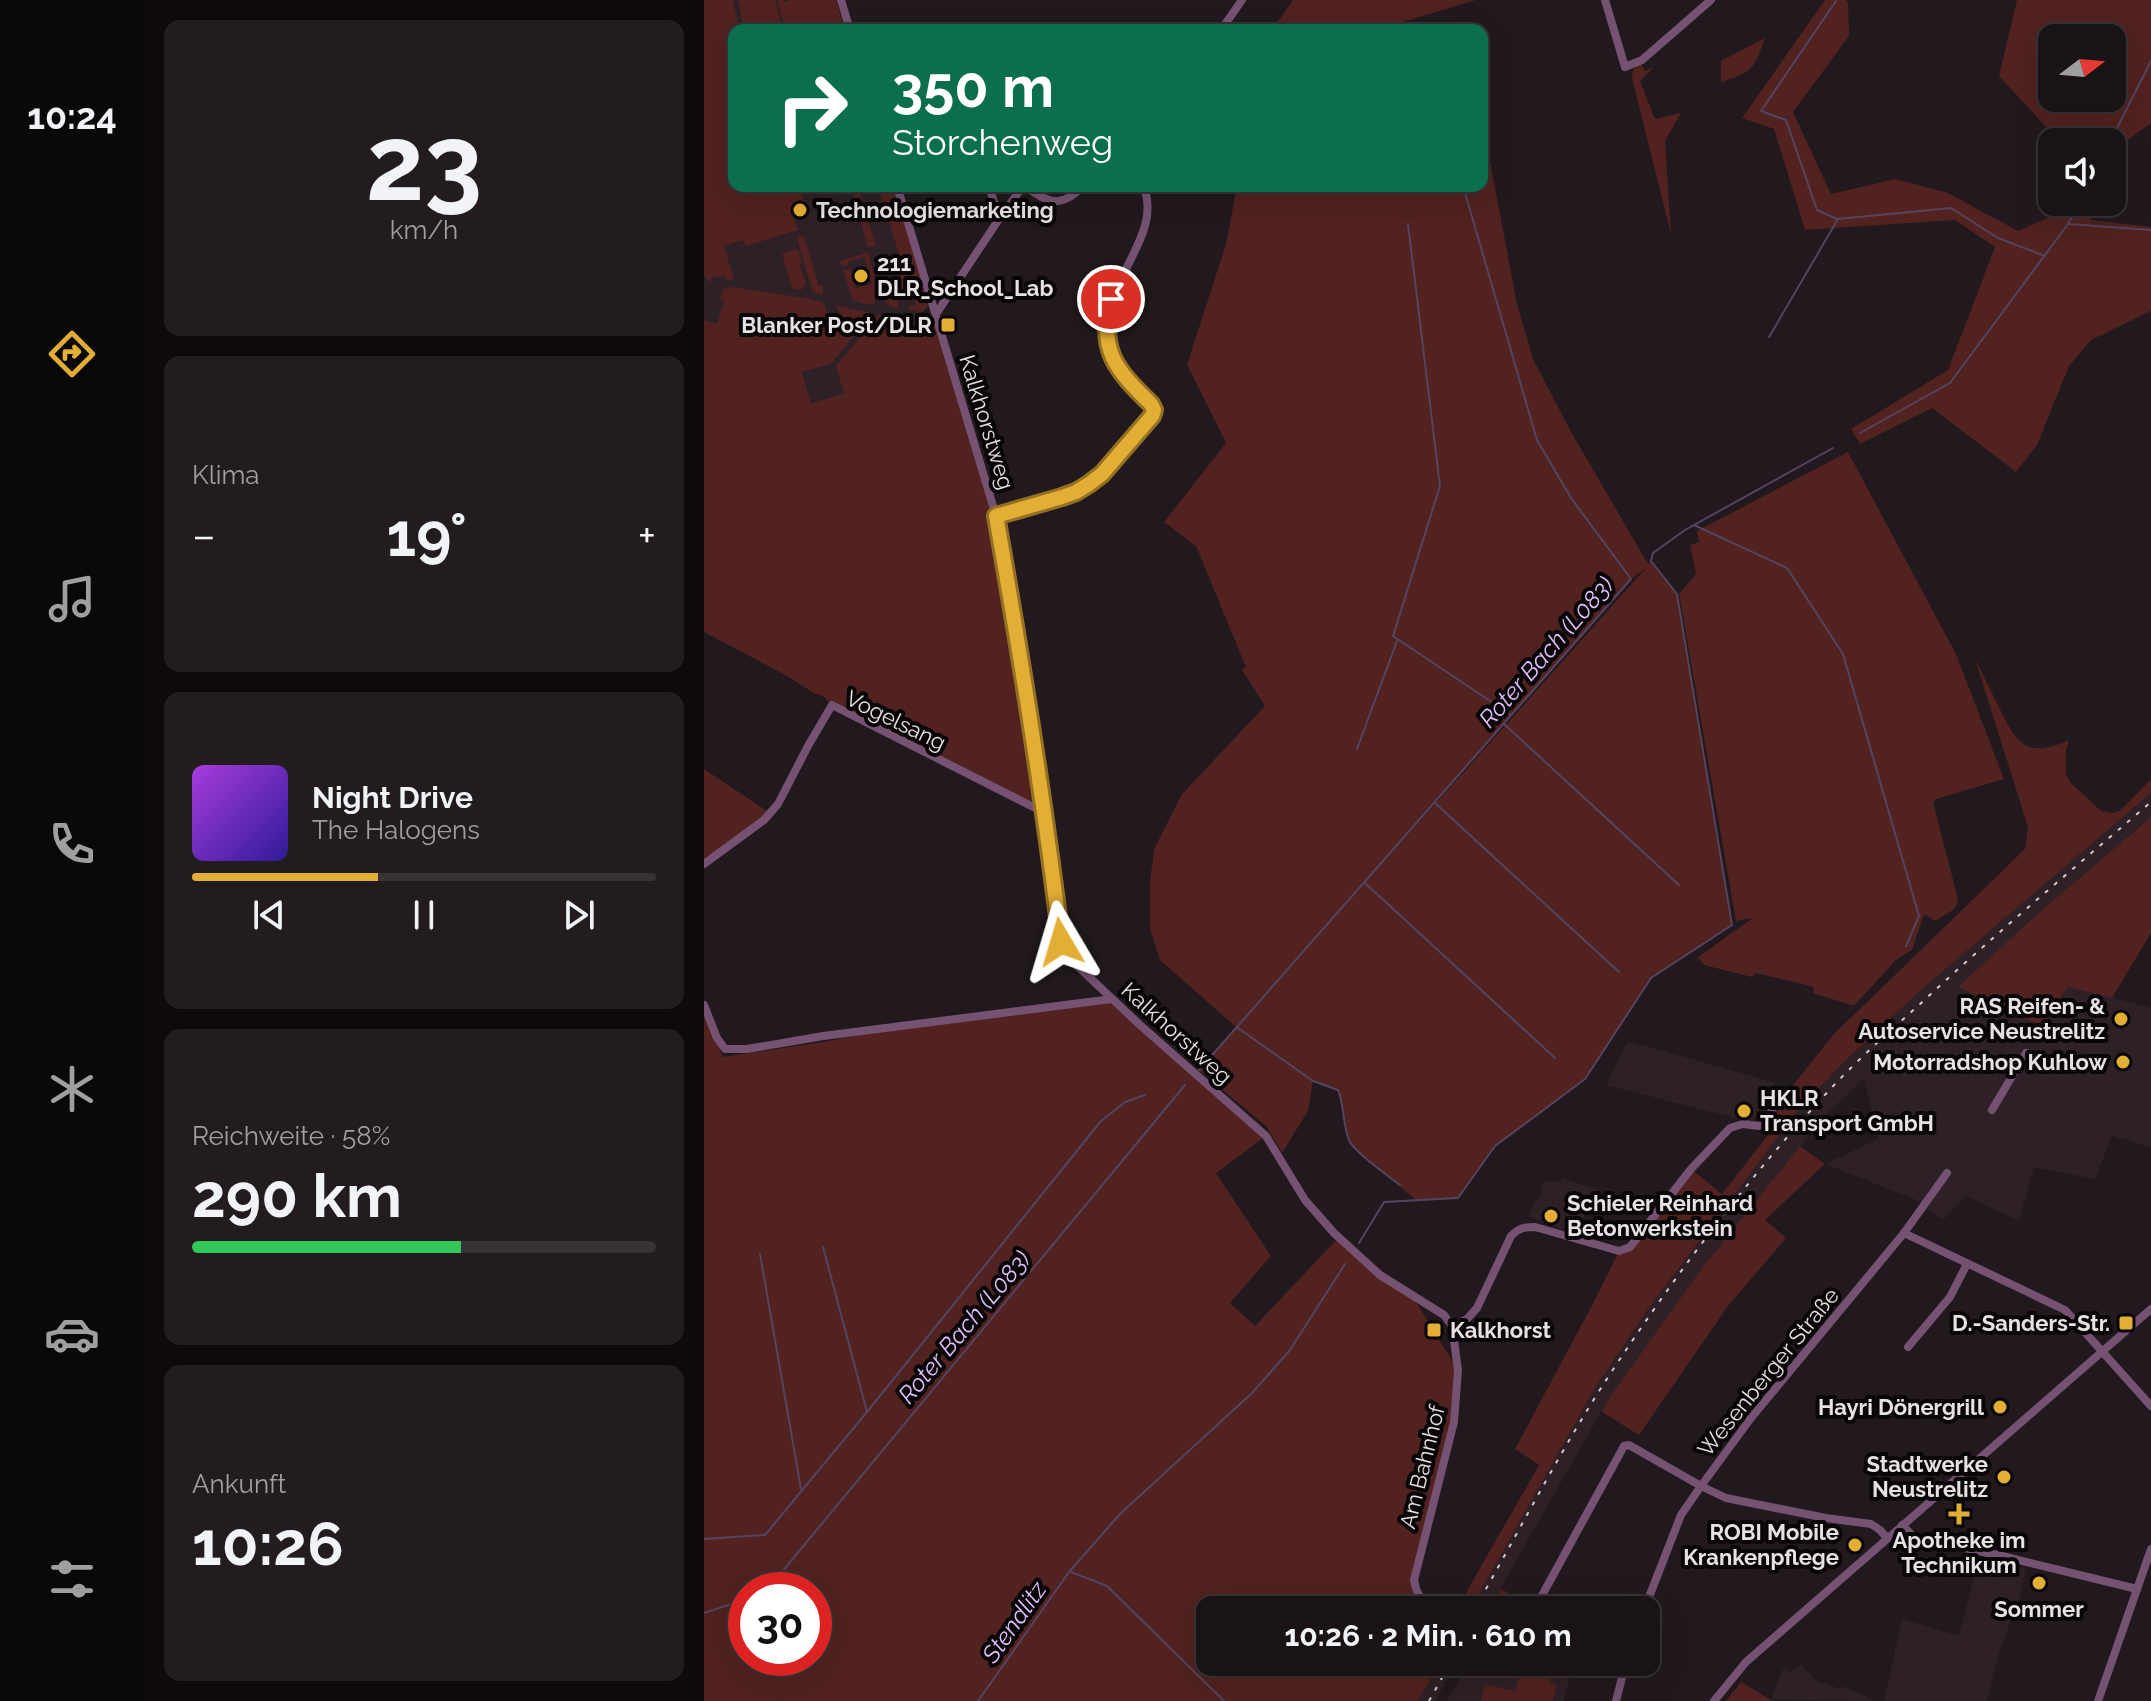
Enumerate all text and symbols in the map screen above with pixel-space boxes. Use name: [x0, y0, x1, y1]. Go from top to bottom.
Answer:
north arrow: [2038, 24, 2126, 112]
map controls: [2038, 24, 2126, 216]
text: 350 m: [892, 54, 1054, 120]
icon: right: [760, 56, 864, 160]
text: 10:24: [27, 95, 117, 137]
text: 23: [366, 102, 482, 224]
text: Storchenweg: [892, 121, 1113, 163]
button: sound: [2038, 128, 2126, 216]
place label: Technologiemarketing: [816, 197, 1054, 223]
marker: Technologiemarketing: [791, 201, 809, 219]
text: km/h: [390, 215, 458, 245]
place label: 211 DLR_School_Lab: [877, 250, 1053, 301]
pin: [1077, 265, 1145, 333]
marker: 211 DLR_School_Lab: [852, 267, 870, 285]
icon: arrive: [1089, 277, 1133, 321]
place label: Blanker Post/DLR: [741, 312, 932, 338]
marker: Blanker Post/DLR: [939, 316, 957, 334]
icon: directions: [44, 326, 100, 382]
street label: Kalkhorstweg: [954, 352, 1020, 492]
text: Klima: [192, 460, 260, 490]
text: 19°: [387, 500, 467, 570]
text: −: [192, 510, 216, 561]
text: +: [638, 510, 656, 561]
icon: music: [44, 571, 100, 627]
water label: Roter Bach (L083): [1473, 571, 1619, 733]
street label: Vogelsang: [842, 685, 950, 755]
text: Night Drive: [312, 780, 473, 815]
text: The Halogens: [312, 815, 480, 845]
icon: phone: [44, 816, 100, 872]
icon: previous: [247, 893, 291, 937]
icon: pause: [402, 893, 446, 937]
icon: next: [557, 893, 601, 937]
position arrow: [1019, 900, 1103, 984]
street label: Kalkhorstweg: [1116, 977, 1238, 1089]
place label: RAS Reifen- & Autoservice Neustrelitz: [1858, 993, 2105, 1044]
marker: RAS Reifen- & Autoservice Neustrelitz: [2112, 1010, 2130, 1028]
place label: Motorradshop Kuhlow: [1873, 1049, 2108, 1075]
marker: Motorradshop Kuhlow: [2114, 1053, 2132, 1071]
icon: climate: [44, 1061, 100, 1117]
place label: HKLR Transport GmbH: [1760, 1085, 1934, 1136]
marker: HKLR Transport GmbH: [1735, 1102, 1753, 1120]
text: Reichweite · 58%: [192, 1121, 390, 1151]
text: 290 km: [192, 1161, 402, 1231]
place label: Schieler Reinhard Betonwerkstein: [1567, 1190, 1753, 1241]
marker: Schieler Reinhard Betonwerkstein: [1542, 1207, 1560, 1225]
water label: Roter Bach (L083): [892, 1245, 1036, 1409]
street label: Wesenberger Straße: [1692, 1282, 1844, 1462]
icon: car: [44, 1306, 100, 1362]
place label: D.-Sanders-Str.: [1952, 1310, 2110, 1336]
marker: D.-Sanders-Str.: [2117, 1314, 2135, 1332]
place label: Kalkhorst: [1450, 1317, 1551, 1343]
marker: Kalkhorst: [1425, 1321, 1443, 1339]
place label: Hayri Dönergrill: [1818, 1394, 1985, 1420]
marker: Hayri Dönergrill: [1991, 1398, 2009, 1416]
street label: Am Bahnhof: [1394, 1402, 1450, 1531]
place label: Stadtwerke Neustrelitz: [1867, 1451, 1988, 1502]
marker: Stadtwerke Neustrelitz: [1995, 1468, 2013, 1486]
text: Ankunft: [192, 1469, 286, 1499]
marker: Apotheke im Technikum: [1950, 1505, 1968, 1523]
text: 10:26: [192, 1509, 344, 1579]
place label: ROBI Mobile Krankenpflege: [1683, 1519, 1839, 1570]
place label: Apotheke im Technikum: [1892, 1527, 2026, 1578]
marker: ROBI Mobile Krankenpflege: [1846, 1536, 1864, 1554]
icon: filters: [44, 1551, 100, 1607]
speed limit sign: 30: [728, 1572, 832, 1676]
marker: Sommer: [2030, 1574, 2048, 1592]
water label: Stendlitz: [975, 1575, 1053, 1669]
place label: Sommer: [1994, 1596, 2084, 1622]
text: 10:26 · 2 Min. · 610 m: [1284, 1618, 1572, 1653]

